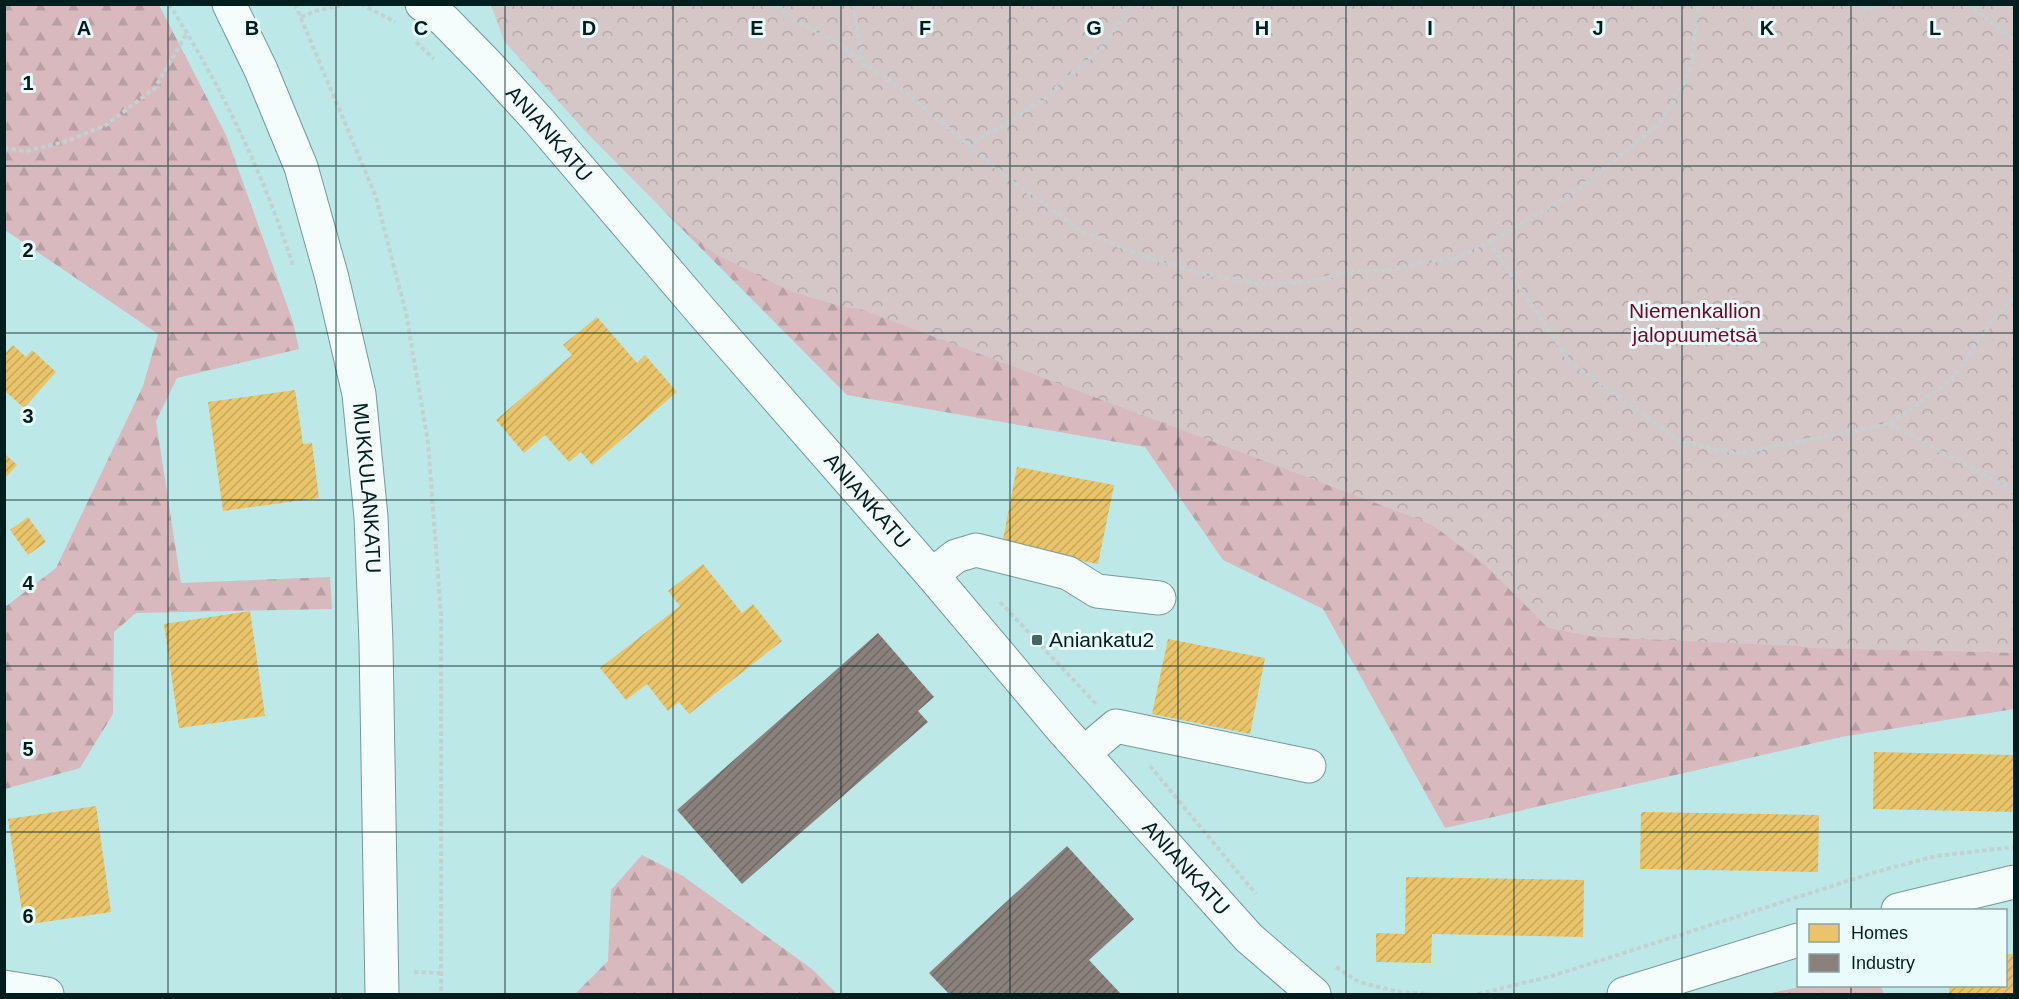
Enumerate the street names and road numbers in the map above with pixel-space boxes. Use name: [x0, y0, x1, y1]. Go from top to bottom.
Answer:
street label: ANIANKATU: [502, 81, 597, 186]
street label: MUKKULANKATU: [349, 402, 385, 574]
street label: ANIANKATU: [820, 448, 915, 553]
street label: ANIANKATU: [1138, 815, 1235, 919]

